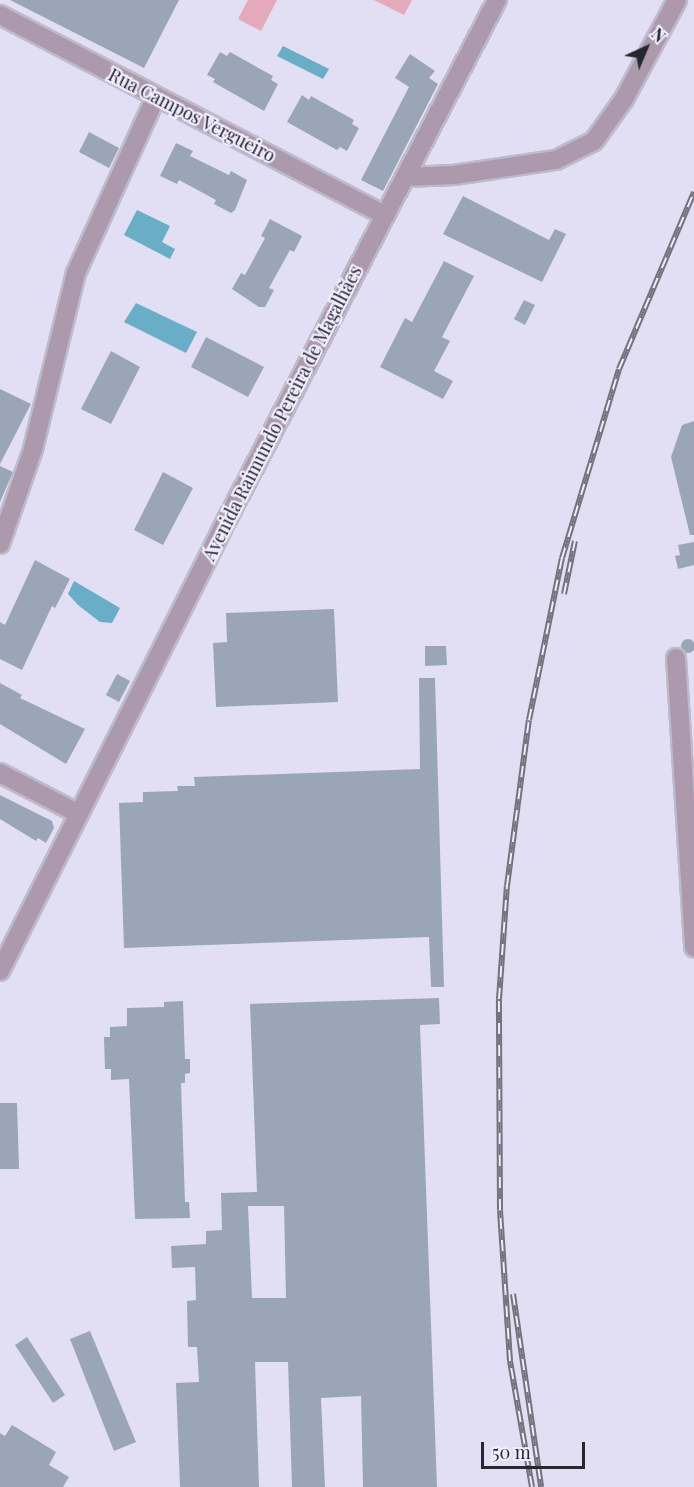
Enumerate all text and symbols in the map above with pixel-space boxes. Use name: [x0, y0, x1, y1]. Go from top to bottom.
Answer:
north arrow: [616, 18, 676, 78]
text: N: [647, 23, 670, 46]
street label: Rua Campos Vergueiro: [105, 63, 279, 167]
street label: Avenida Raimundo Pereira de Magalhães: [198, 262, 366, 564]
scale bar: [484, 1430, 588, 1468]
text: 50 m: [492, 1440, 531, 1464]

